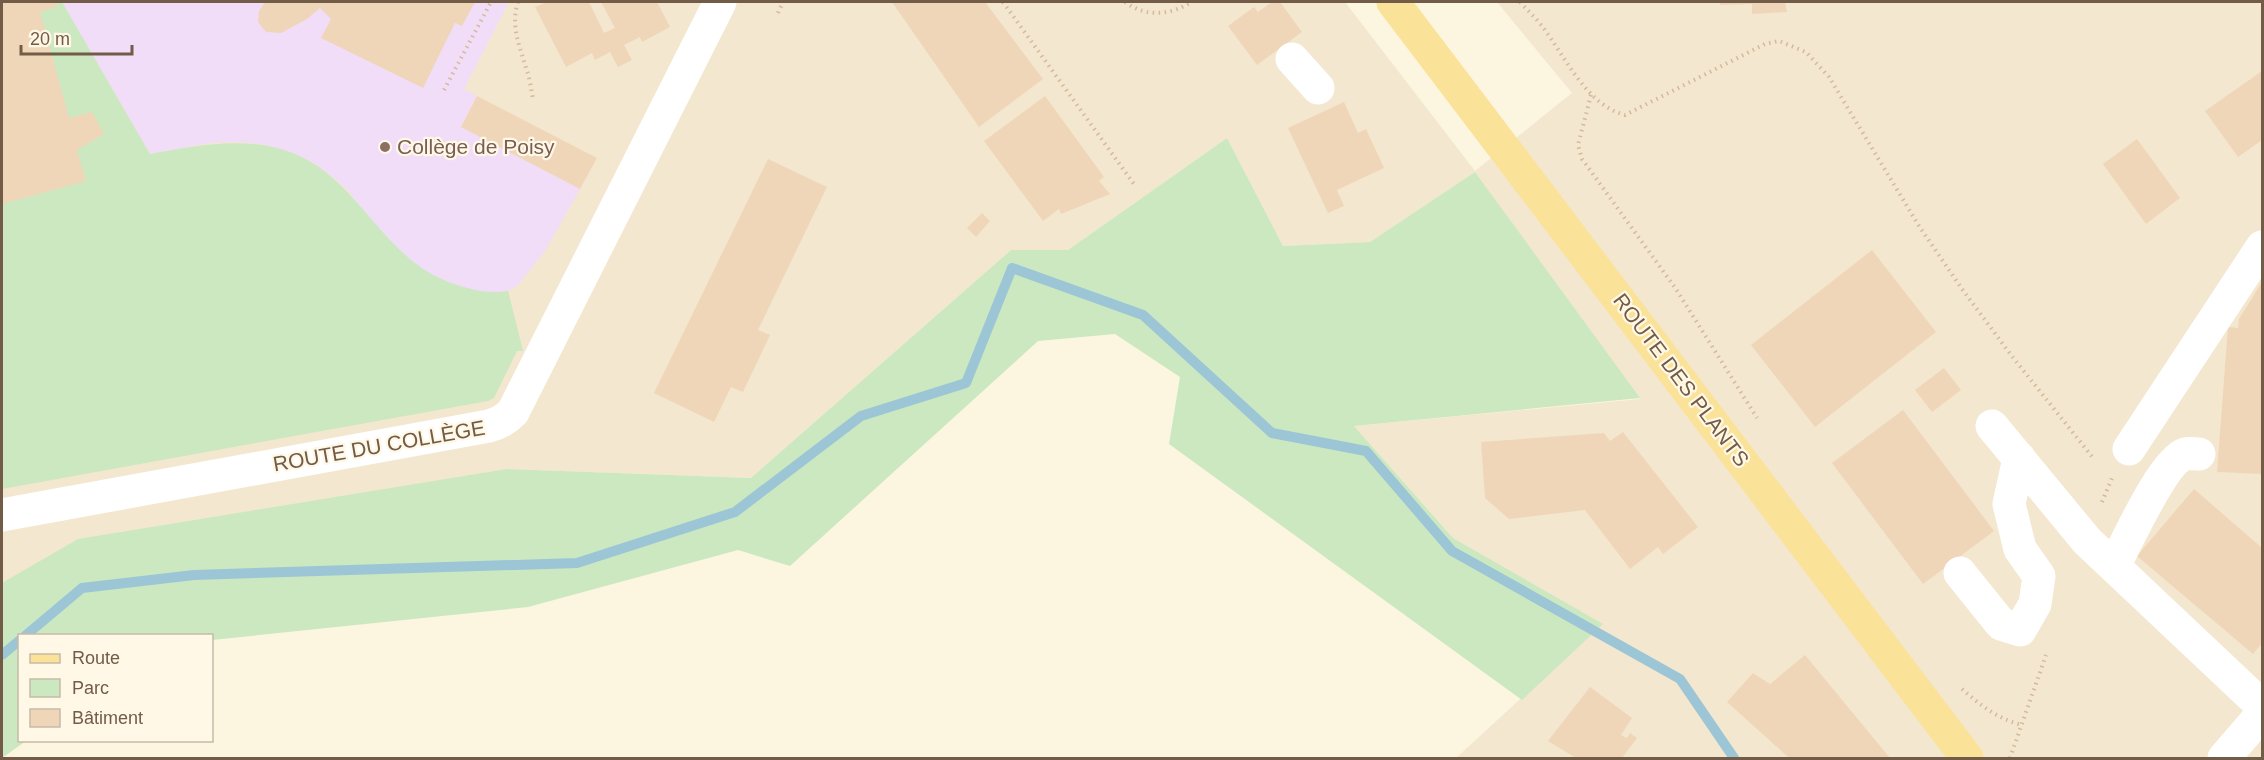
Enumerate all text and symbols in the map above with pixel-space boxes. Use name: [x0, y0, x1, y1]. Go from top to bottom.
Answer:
scale bar: [21, 18, 132, 56]
text: 20 m: [30, 29, 70, 49]
place label: Collège de Poisy: [397, 135, 555, 158]
marker: Collège de Poisy: [378, 140, 392, 154]
street label: ROUTE DES PLANTS: [1609, 289, 1754, 470]
street label: ROUTE DU COLLÈGE: [271, 416, 487, 475]
legend: [18, 634, 213, 742]
text: Route: [72, 648, 120, 668]
text: Parc: [72, 678, 109, 698]
text: Bâtiment: [72, 708, 143, 728]

